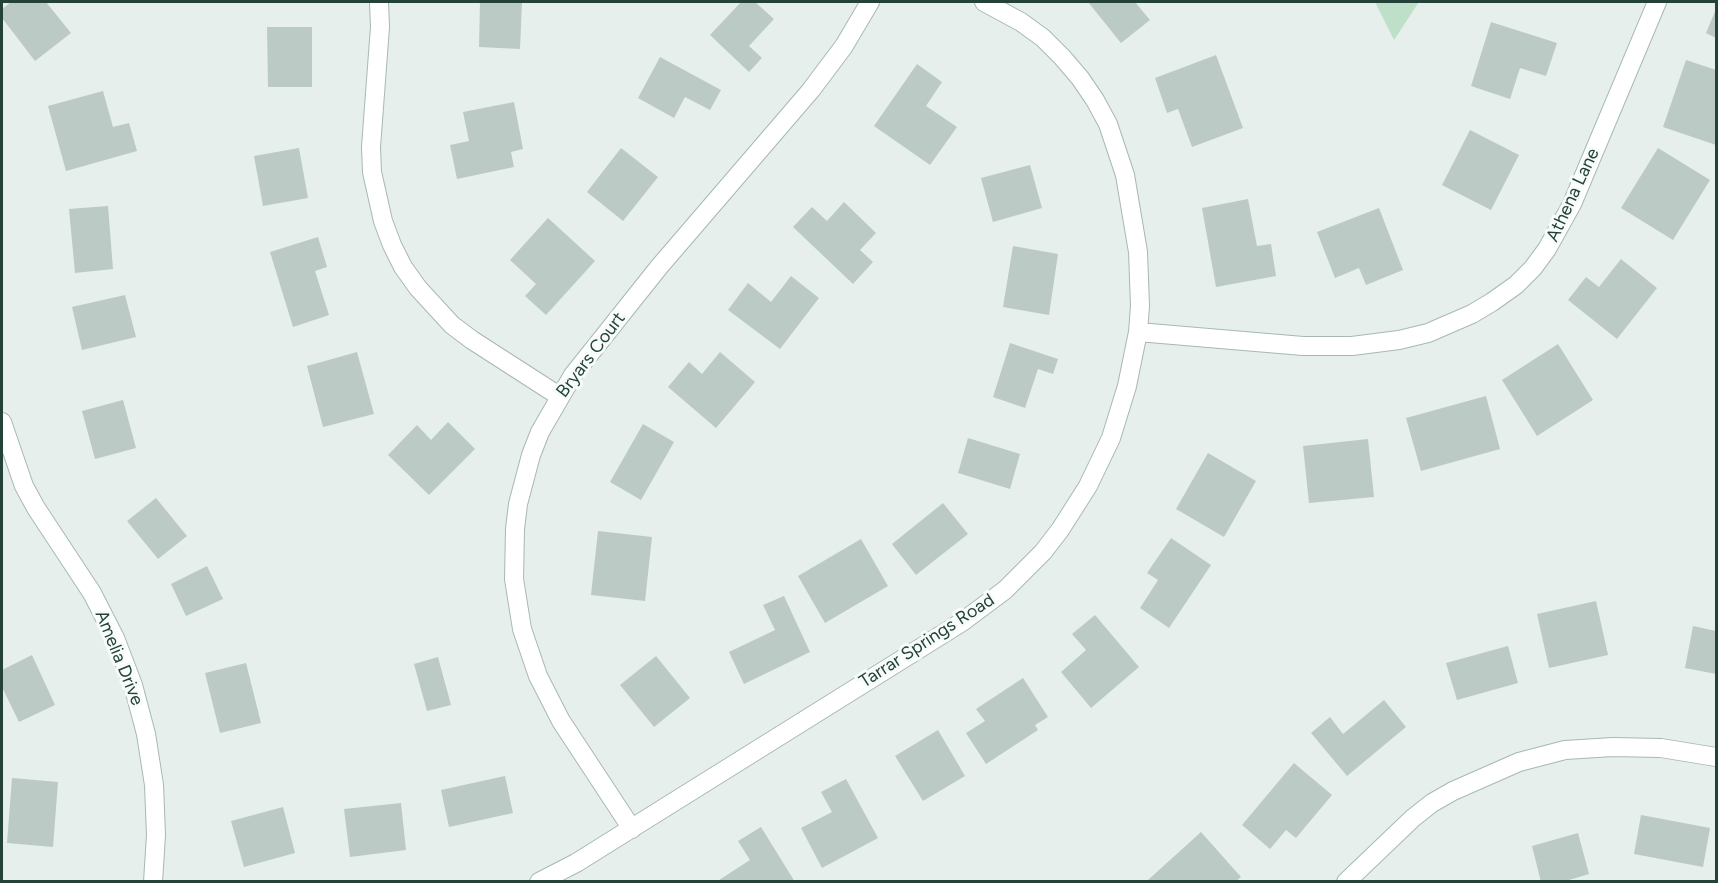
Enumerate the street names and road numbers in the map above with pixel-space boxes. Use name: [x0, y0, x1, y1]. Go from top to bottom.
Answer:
street label: Athena Lane: [1542, 145, 1604, 245]
street label: Bryars Court: [552, 308, 630, 402]
street label: Tarrar Springs Road: [855, 589, 999, 693]
street label: Amelia Drive: [90, 607, 148, 709]

